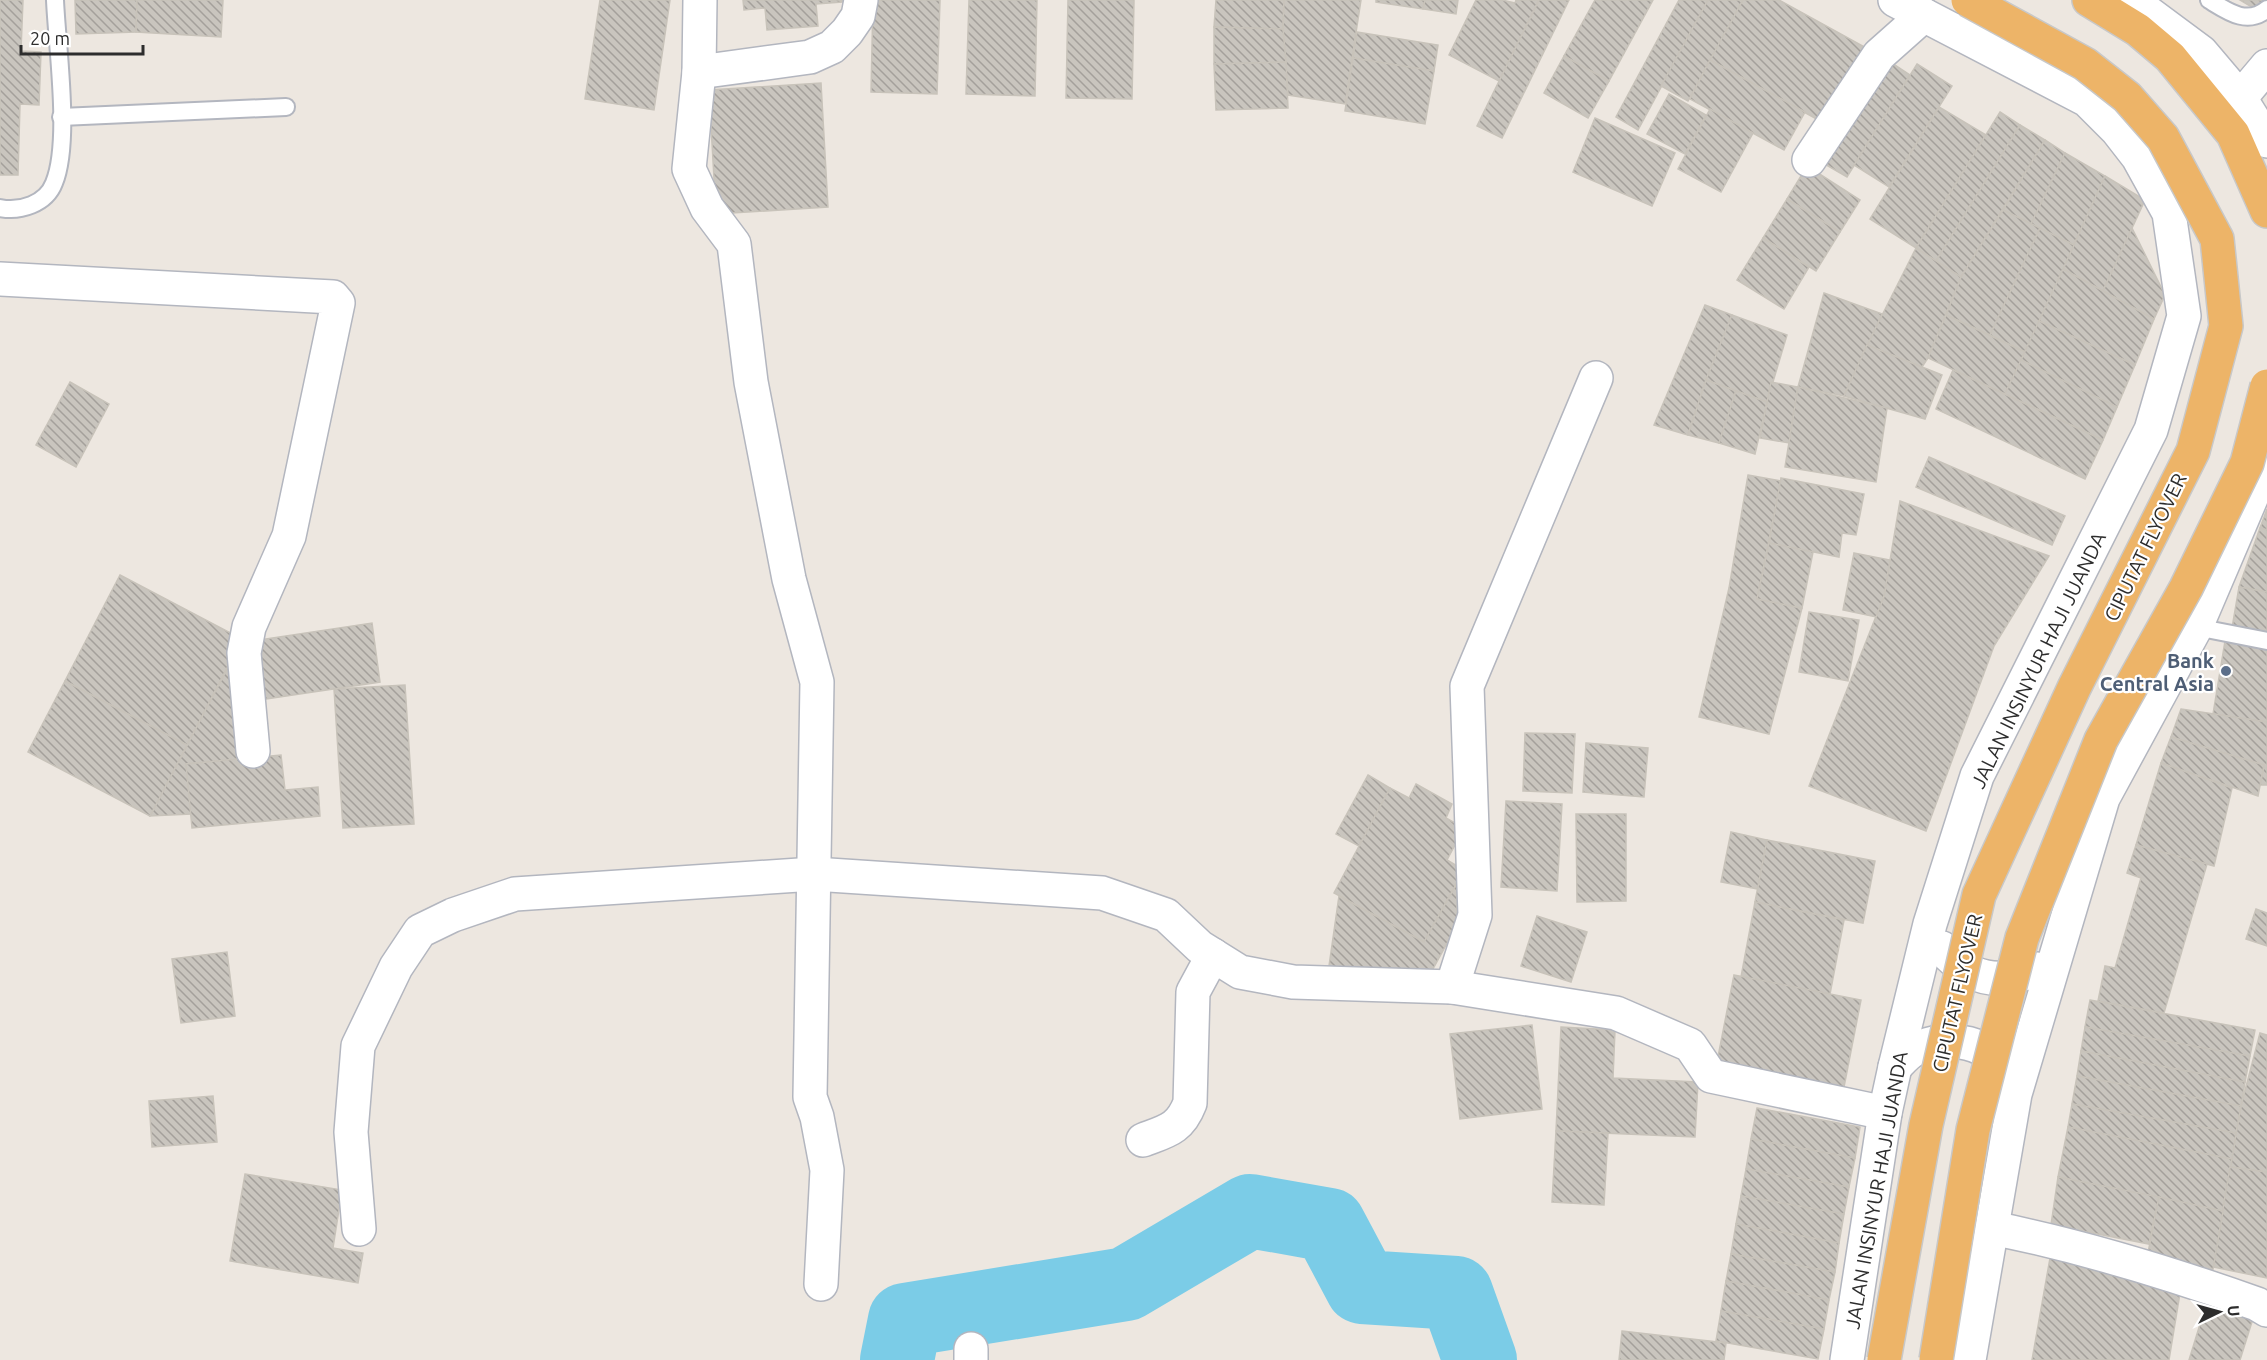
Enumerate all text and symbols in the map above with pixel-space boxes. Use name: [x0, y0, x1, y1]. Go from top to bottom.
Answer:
scale bar: [21, 18, 142, 56]
text: 20 m: [30, 28, 70, 48]
street label: CIPUTAT FLYOVER: [2099, 469, 2191, 625]
street label: JALAN INSINYUR HAJI JUANDA: [1966, 528, 2110, 792]
place label: Bank Central Asia: [2100, 649, 2214, 695]
marker: Bank Central Asia: [2219, 664, 2233, 678]
street label: CIPUTAT FLYOVER: [1928, 912, 1986, 1074]
street label: JALAN INSINYUR HAJI JUANDA: [1840, 1049, 1912, 1331]
north arrow: [2189, 1282, 2249, 1342]
text: U: [2224, 1304, 2243, 1317]

